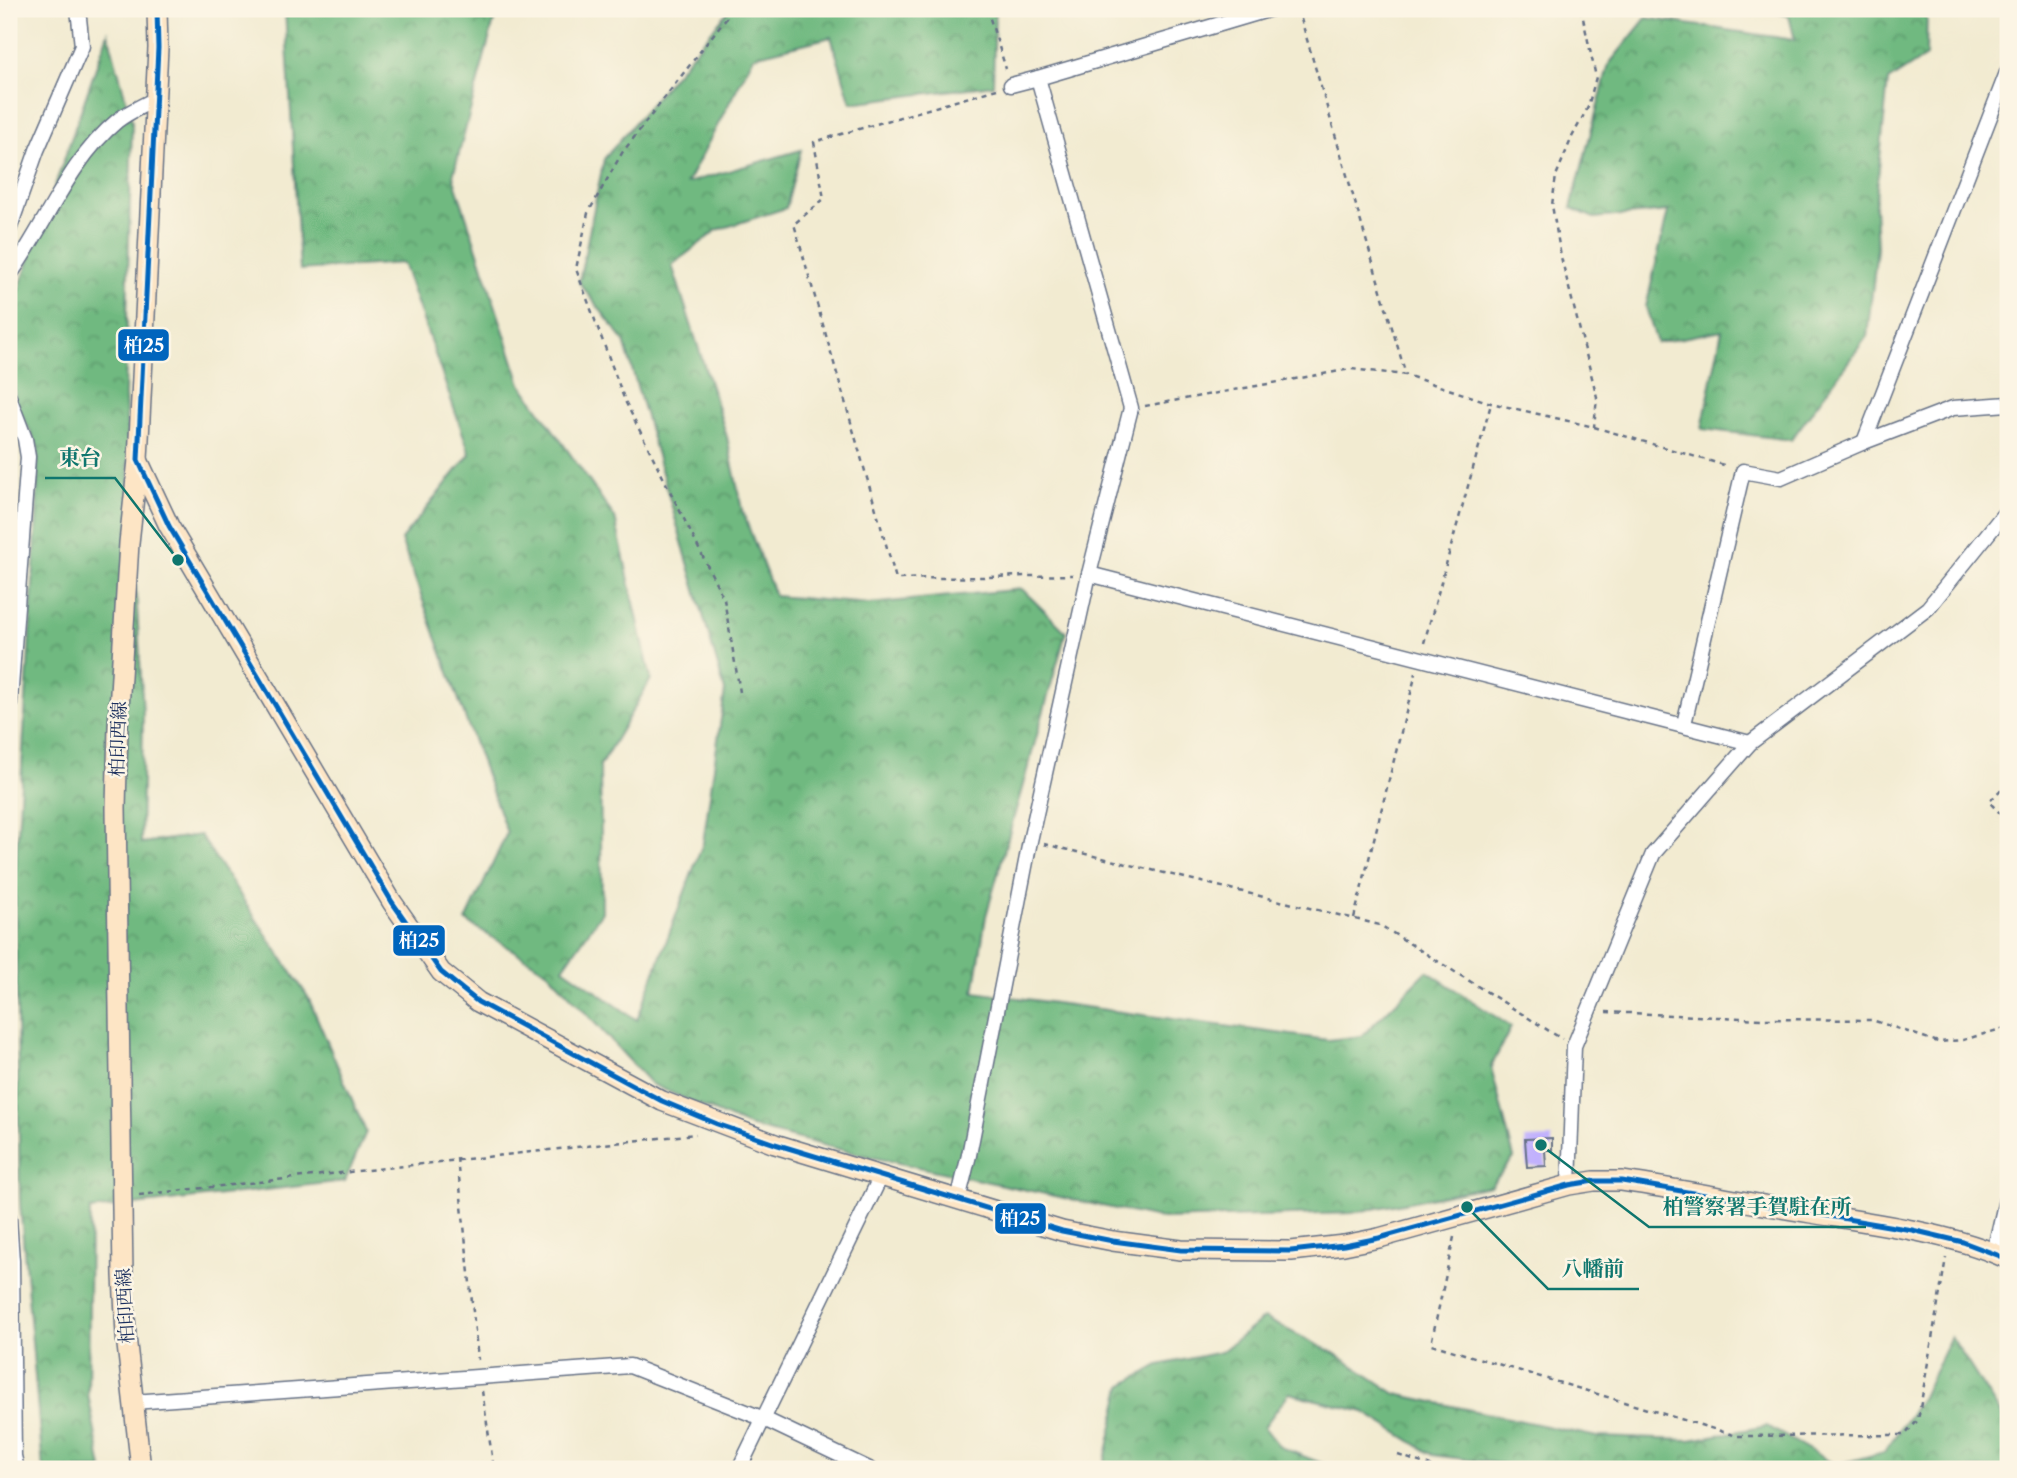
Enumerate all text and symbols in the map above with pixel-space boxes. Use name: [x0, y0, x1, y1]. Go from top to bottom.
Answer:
line badge: 柏25: [117, 328, 170, 362]
text: 柏25: [124, 334, 164, 357]
callout: 東台: [45, 436, 115, 478]
text: 東台: [59, 445, 101, 470]
street label: 柏印西線: [105, 701, 131, 777]
line badge: 柏25: [392, 924, 446, 957]
text: 柏25: [399, 929, 439, 952]
callout: 柏警察署手賀駐在所: [1649, 1185, 1866, 1227]
text: 柏警察署手賀駐在所: [1663, 1194, 1852, 1219]
line badge: 柏25: [994, 1202, 1047, 1235]
text: 柏25: [1000, 1207, 1040, 1230]
callout: 八幡前: [1548, 1247, 1639, 1289]
text: 八幡前: [1562, 1256, 1625, 1281]
street label: 柏印西線: [112, 1267, 138, 1345]

